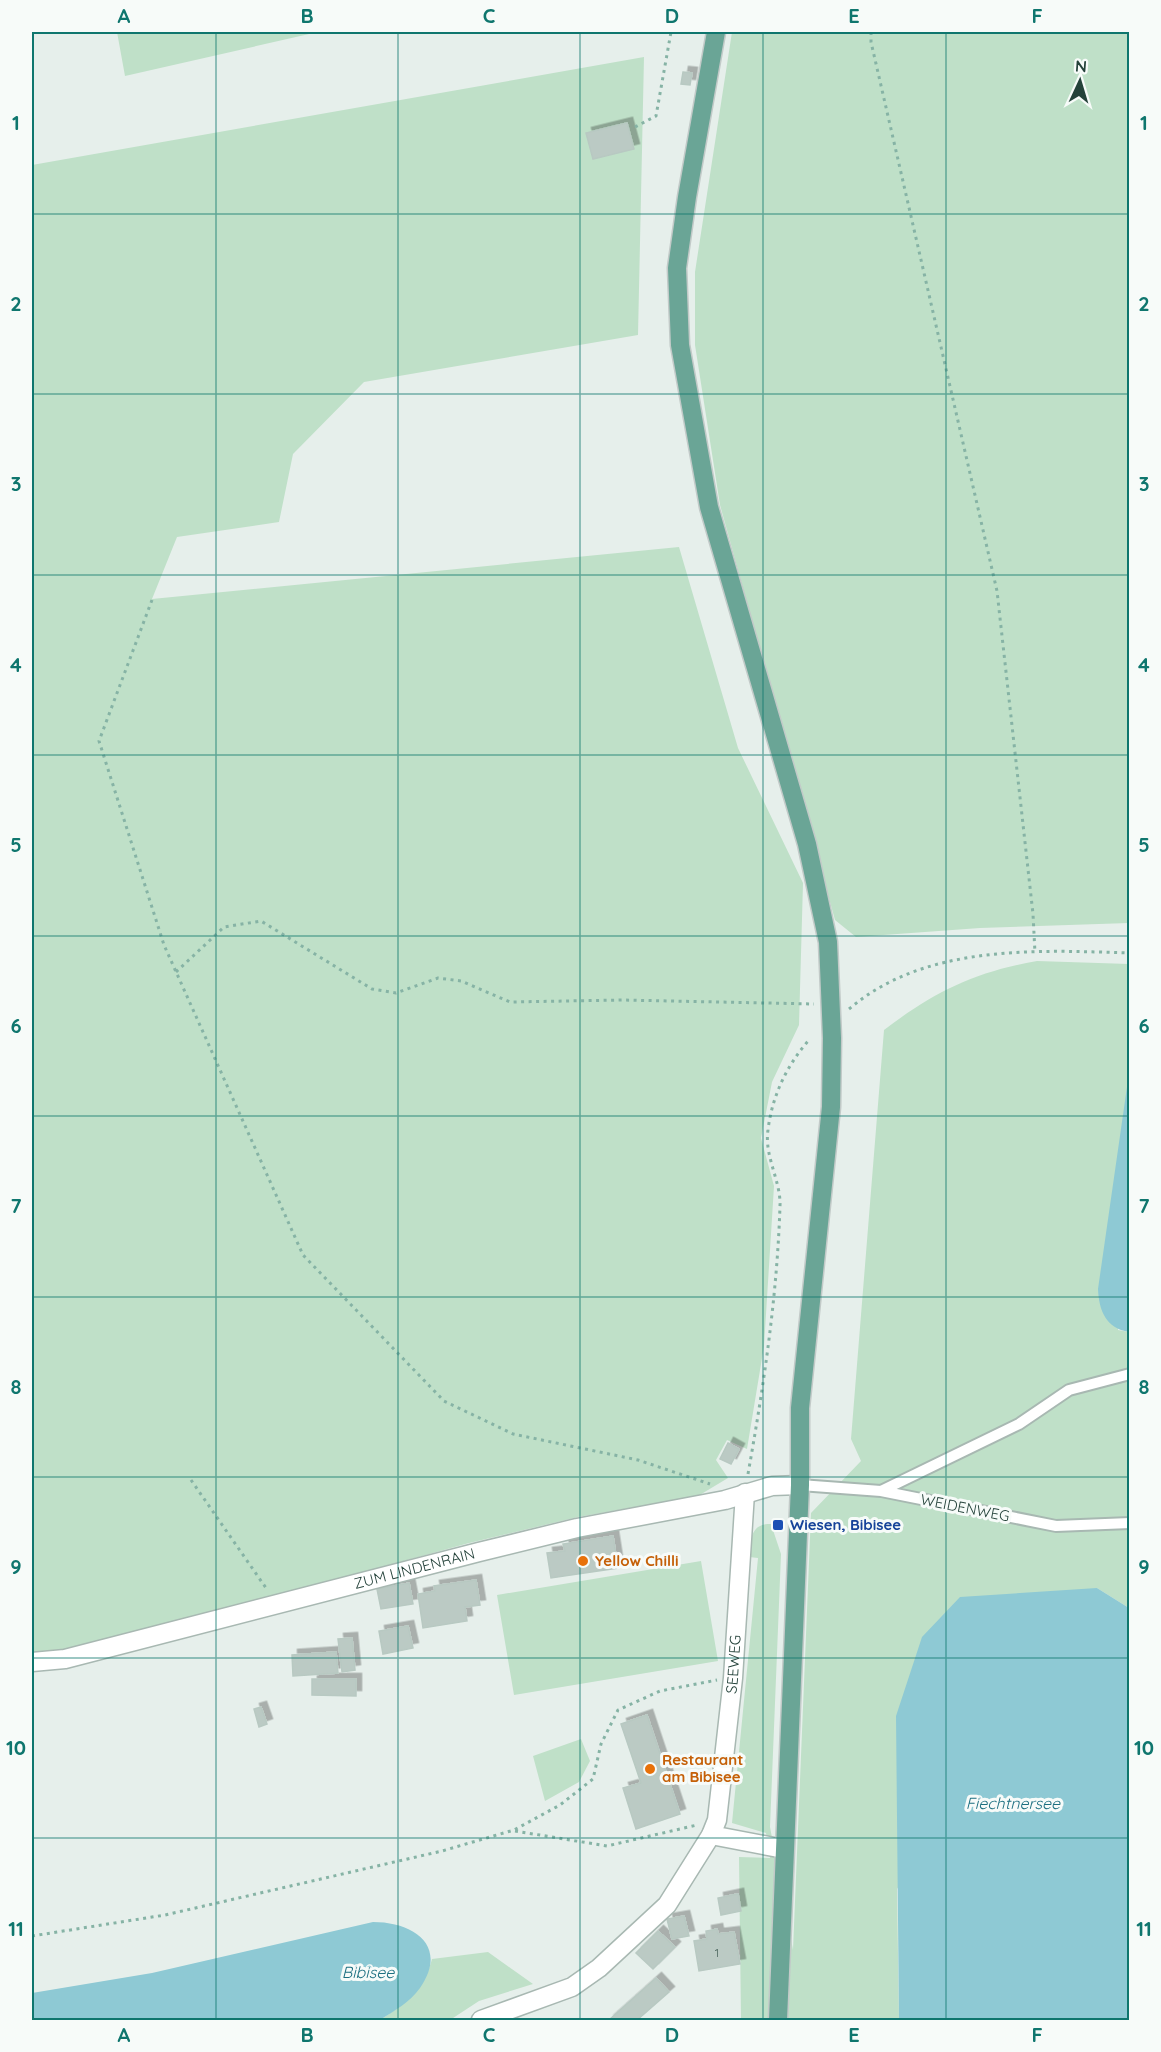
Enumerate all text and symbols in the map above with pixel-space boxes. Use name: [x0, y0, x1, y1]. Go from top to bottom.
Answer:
text: A: [118, 3, 131, 28]
text: B: [300, 3, 314, 28]
text: C: [483, 3, 496, 28]
text: D: [665, 3, 679, 28]
text: E: [848, 3, 860, 28]
text: F: [1031, 3, 1043, 28]
north arrow: [1050, 51, 1110, 111]
text: N: [1074, 56, 1088, 76]
text: 1: [12, 110, 20, 135]
text: 1: [1140, 110, 1148, 135]
text: 2: [10, 291, 22, 316]
text: 2: [1138, 291, 1150, 316]
text: 3: [11, 471, 21, 496]
text: 3: [1139, 471, 1149, 496]
text: 4: [10, 652, 22, 677]
text: 4: [1138, 652, 1150, 677]
text: 5: [10, 832, 22, 857]
text: 5: [1138, 832, 1150, 857]
text: 6: [10, 1013, 22, 1038]
text: 6: [1138, 1013, 1150, 1038]
text: 7: [11, 1193, 22, 1218]
text: 7: [1139, 1193, 1150, 1218]
text: 8: [11, 1374, 22, 1399]
text: 8: [1139, 1374, 1150, 1399]
street label: WEIDENWEG: [919, 1490, 1011, 1525]
place label: Wiesen, Bibisee: [790, 1515, 901, 1534]
marker: Wiesen, Bibisee: [771, 1518, 785, 1532]
street label: ZUM LINDENRAIN: [352, 1543, 477, 1593]
place label: Yellow Chilli: [595, 1551, 679, 1570]
text: 9: [10, 1554, 22, 1579]
marker: Yellow Chilli: [576, 1554, 590, 1568]
text: 9: [1138, 1554, 1150, 1579]
street label: SEEWEG: [721, 1634, 745, 1695]
text: 10: [6, 1735, 26, 1760]
text: 10: [1134, 1735, 1154, 1760]
place label: Restaurant am Bibisee: [662, 1750, 743, 1786]
marker: Restaurant am Bibisee: [643, 1762, 657, 1776]
water label: Fiechtnersee: [966, 1793, 1061, 1813]
text: 11: [8, 1916, 24, 1941]
text: 11: [1136, 1916, 1152, 1941]
house number: 1: [715, 1945, 719, 1960]
water label: Bibisee: [342, 1962, 395, 1982]
text: A: [118, 2022, 131, 2047]
text: B: [300, 2022, 314, 2047]
text: C: [483, 2022, 496, 2047]
text: D: [665, 2022, 679, 2047]
text: E: [848, 2022, 860, 2047]
text: F: [1031, 2022, 1043, 2047]

